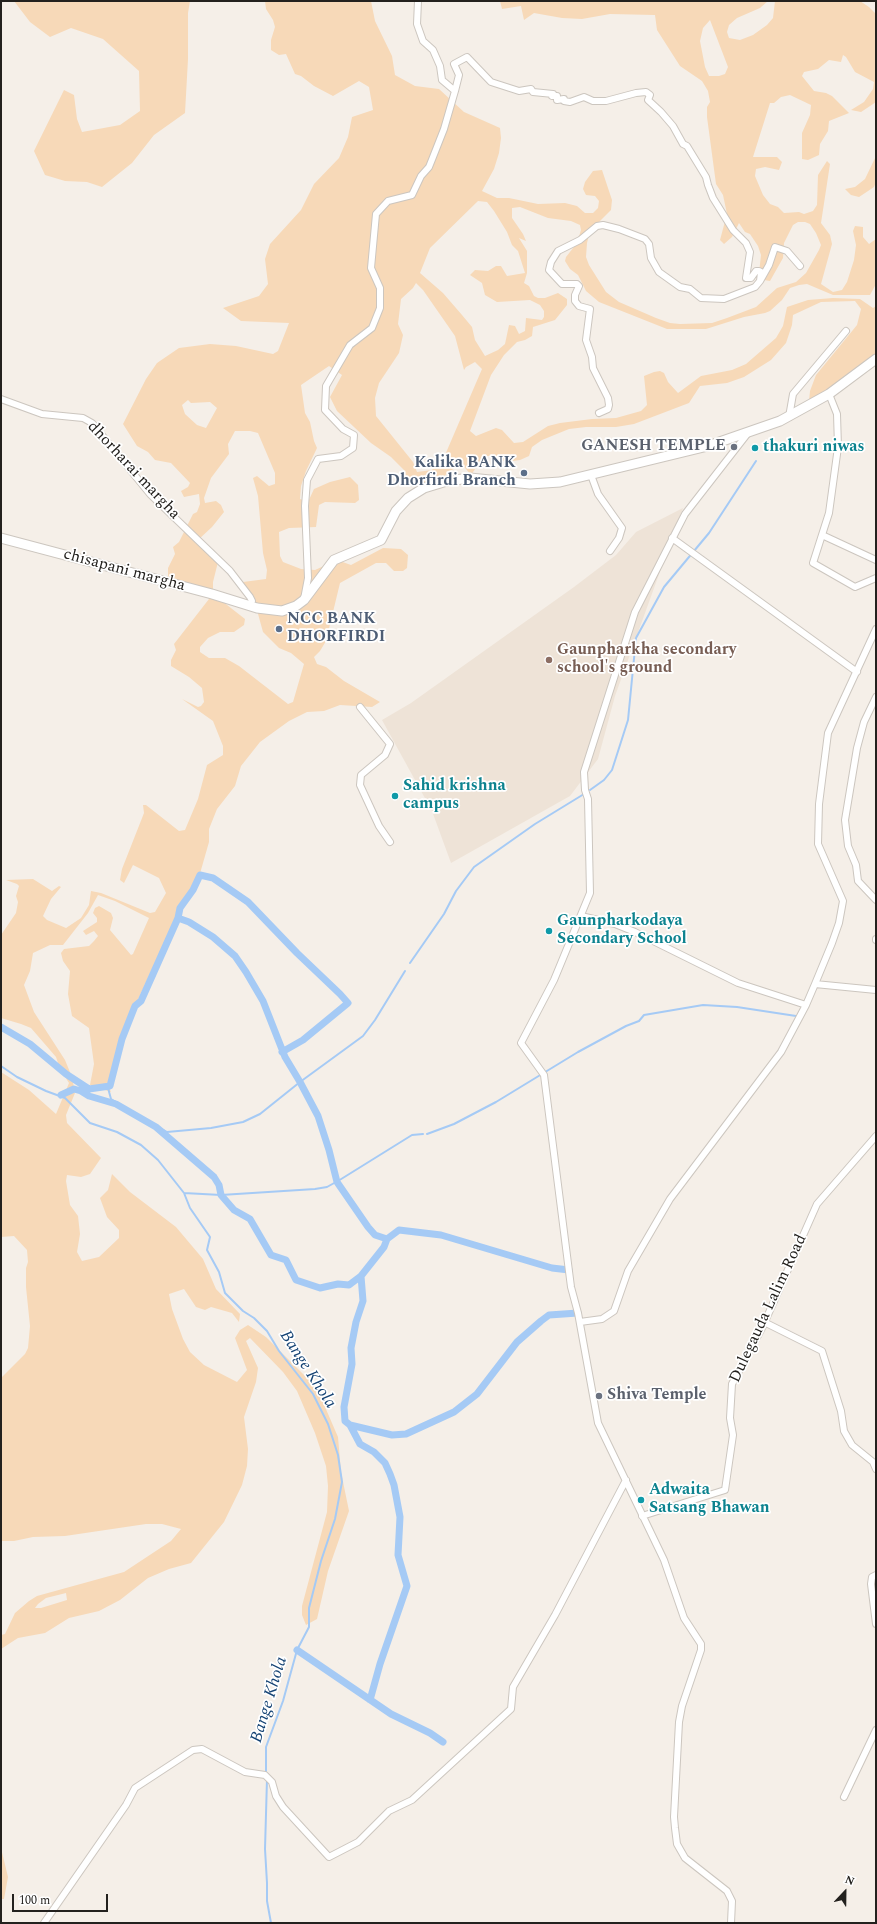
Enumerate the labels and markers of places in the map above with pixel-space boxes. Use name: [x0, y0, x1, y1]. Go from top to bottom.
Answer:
place label: GANESH TEMPLE: [581, 437, 726, 457]
place label: thakuri niwas: [763, 438, 865, 458]
marker: GANESH TEMPLE: [729, 442, 739, 452]
marker: thakuri niwas: [750, 443, 760, 453]
place label: Kalika BANK Dhorfirdi Branch: [387, 454, 516, 492]
marker: Kalika BANK Dhorfirdi Branch: [519, 468, 529, 478]
place label: NCC BANK DHORFIRDI: [287, 610, 385, 648]
marker: NCC BANK DHORFIRDI: [274, 624, 284, 634]
place label: Gaunpharkha secondary school's ground: [557, 641, 736, 679]
marker: Gaunpharkha secondary school's ground: [544, 655, 554, 665]
place label: Sahid krishna campus: [403, 777, 506, 815]
marker: Sahid krishna campus: [390, 791, 400, 801]
place label: Gaunpharkodaya Secondary School: [557, 912, 687, 950]
marker: Gaunpharkodaya Secondary School: [544, 926, 554, 936]
place label: Shiva Temple: [607, 1386, 707, 1406]
marker: Shiva Temple: [594, 1391, 604, 1401]
place label: Adwaita Satsang Bhawan: [649, 1481, 770, 1519]
marker: Adwaita Satsang Bhawan: [636, 1495, 646, 1505]

